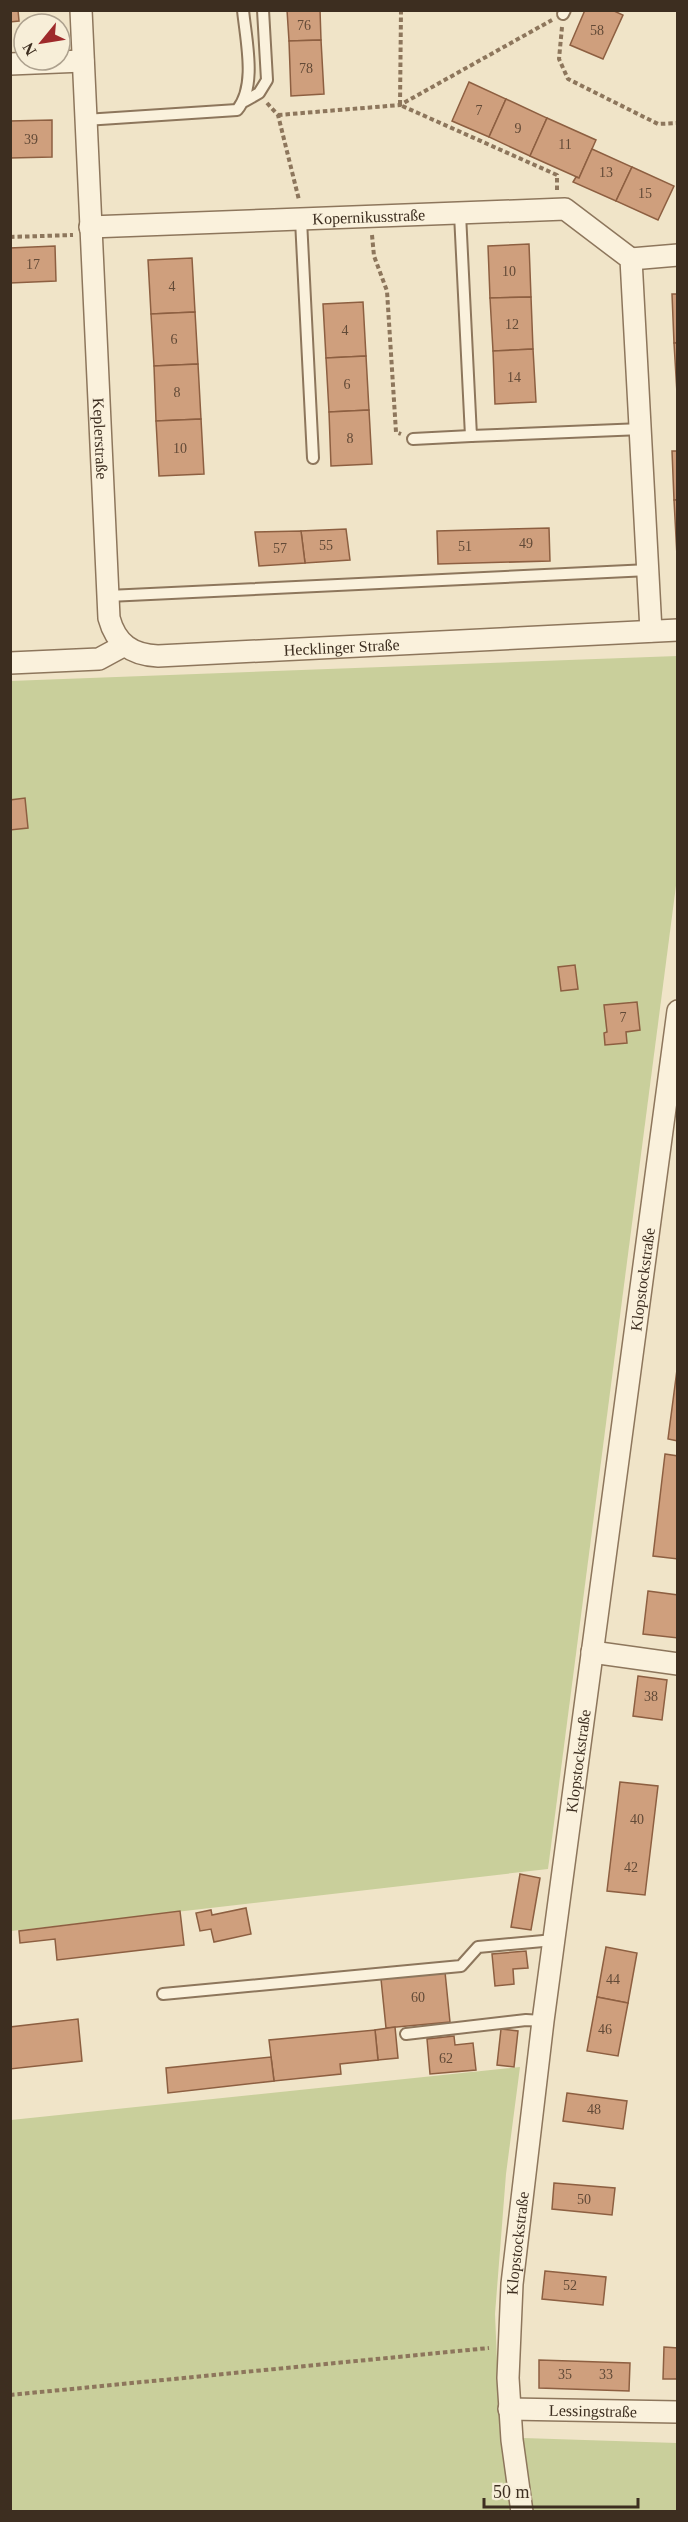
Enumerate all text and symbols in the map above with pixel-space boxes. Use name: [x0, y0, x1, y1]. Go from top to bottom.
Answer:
north arrow: [12, 12, 72, 72]
house number: 76: [297, 18, 311, 33]
house number: 58: [590, 23, 604, 38]
text: N: [19, 40, 40, 59]
house number: 78: [299, 61, 313, 76]
house number: 7: [476, 103, 483, 118]
house number: 9: [515, 121, 522, 136]
house number: 39: [24, 132, 38, 147]
house number: 11: [558, 137, 572, 152]
house number: 13: [599, 165, 613, 180]
house number: 15: [638, 186, 652, 201]
street label: Kopernikusstraße: [312, 206, 426, 228]
house number: 17: [26, 257, 40, 272]
house number: 10: [502, 264, 516, 279]
house number: 4: [169, 279, 176, 294]
house number: 12: [505, 317, 519, 332]
house number: 4: [342, 323, 349, 338]
house number: 6: [171, 332, 178, 347]
house number: 14: [507, 370, 521, 385]
house number: 6: [344, 377, 351, 392]
house number: 8: [174, 385, 181, 400]
street label: Keplerstraße: [90, 397, 111, 480]
house number: 8: [347, 431, 354, 446]
house number: 10: [173, 441, 187, 456]
house number: 49: [519, 536, 533, 551]
house number: 55: [319, 538, 333, 553]
house number: 51: [458, 539, 472, 554]
house number: 57: [273, 541, 287, 556]
street label: Hecklinger Straße: [283, 636, 400, 659]
house number: 7: [620, 1010, 627, 1025]
street label: Klopstockstraße: [627, 1227, 658, 1332]
house number: 38: [644, 1689, 658, 1704]
street label: Klopstockstraße: [563, 1708, 594, 1814]
house number: 40: [630, 1812, 644, 1827]
house number: 42: [624, 1860, 638, 1875]
house number: 44: [606, 1972, 620, 1987]
house number: 60: [411, 1990, 425, 2005]
house number: 46: [598, 2022, 612, 2037]
house number: 62: [439, 2051, 453, 2066]
house number: 48: [587, 2102, 601, 2117]
street label: Klopstockstraße: [504, 2191, 532, 2295]
house number: 50: [577, 2192, 591, 2207]
house number: 52: [563, 2278, 577, 2293]
house number: 35: [558, 2367, 572, 2382]
house number: 33: [599, 2367, 613, 2382]
street label: Lessingstraße: [549, 2402, 637, 2421]
scale bar: [484, 2471, 638, 2509]
text: 50 m: [493, 2482, 530, 2502]

